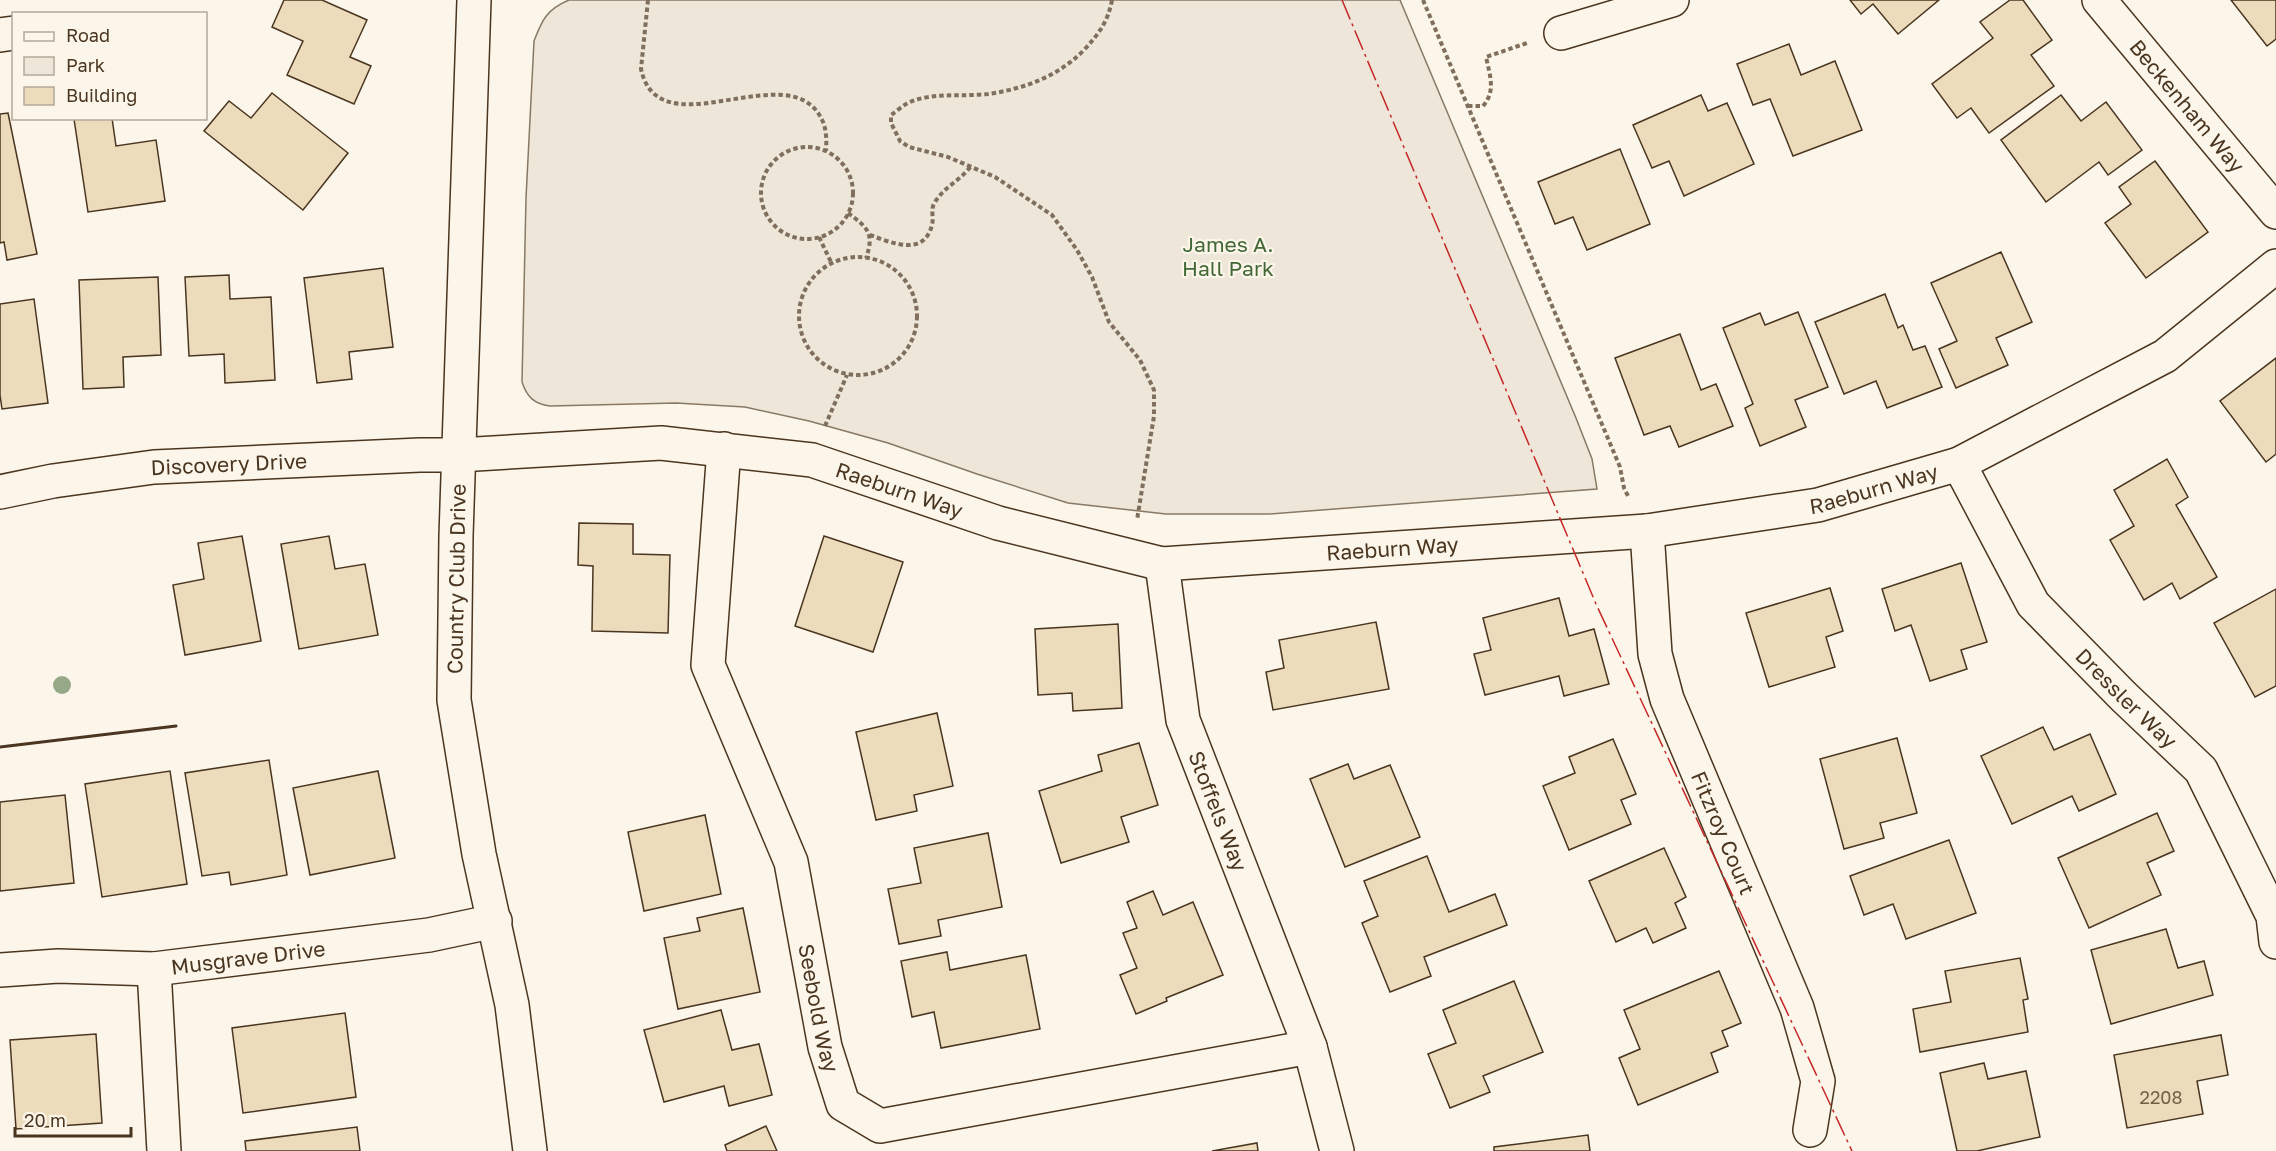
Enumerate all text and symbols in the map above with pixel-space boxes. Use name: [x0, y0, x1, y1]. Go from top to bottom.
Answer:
legend: [12, 12, 207, 120]
text: Road: [66, 24, 110, 46]
street label: Beckenham Way: [2124, 34, 2251, 178]
text: Park: [66, 54, 105, 76]
text: Building: [66, 84, 137, 106]
park label: James A. Hall Park: [1182, 231, 1274, 281]
street label: Discovery Drive: [150, 447, 308, 480]
street label: Raeburn Way: [832, 456, 967, 523]
street label: Raeburn Way: [1808, 458, 1941, 519]
street label: Country Club Drive: [441, 484, 471, 674]
street label: Raeburn Way: [1325, 531, 1460, 566]
street label: Dressler Way: [2070, 643, 2183, 754]
street label: Stoffels Way: [1183, 747, 1254, 875]
street label: Fitzroy Court: [1686, 767, 1761, 898]
street label: Musgrave Drive: [170, 935, 327, 980]
street label: Seebold Way: [793, 942, 845, 1076]
house number: 2208: [2139, 1086, 2183, 1108]
scale bar: [15, 1100, 130, 1138]
text: 20 m: [24, 1109, 66, 1131]

